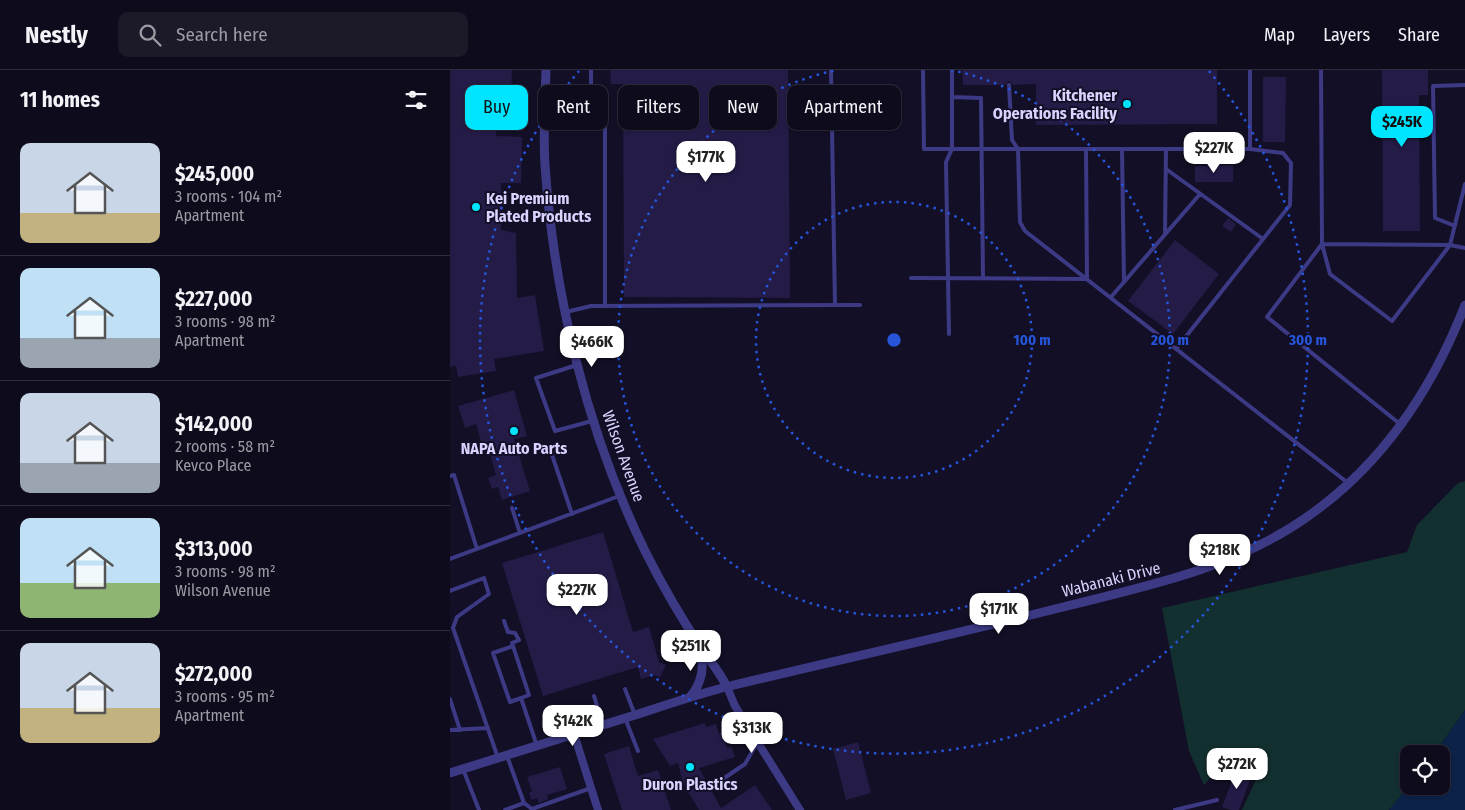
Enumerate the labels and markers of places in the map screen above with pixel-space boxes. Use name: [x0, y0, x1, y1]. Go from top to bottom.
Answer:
place label: Kitchener Operations Facility: [993, 86, 1117, 123]
marker: Kitchener Operations Facility: [1121, 98, 1133, 110]
pin: $245K: [1367, 106, 1437, 148]
pin: $227K: [1179, 132, 1249, 174]
pin: $177K: [671, 140, 741, 183]
place label: Kei Premium Plated Products: [486, 189, 591, 226]
marker: Kei Premium Plated Products: [470, 201, 482, 213]
pin: $466K: [557, 326, 627, 368]
centre of rings: [885, 331, 903, 349]
marker: NAPA Auto Parts: [508, 425, 520, 437]
place label: NAPA Auto Parts: [461, 439, 567, 458]
pin: $218K: [1185, 534, 1255, 576]
pin: $227K: [542, 574, 612, 616]
pin: $171K: [964, 592, 1034, 635]
pin: $251K: [656, 630, 726, 672]
pin: $142K: [538, 704, 608, 747]
pin: $313K: [717, 712, 787, 754]
pin: $272K: [1202, 748, 1272, 790]
marker: Duron Plastics: [684, 761, 696, 773]
place label: Duron Plastics: [643, 775, 737, 794]

